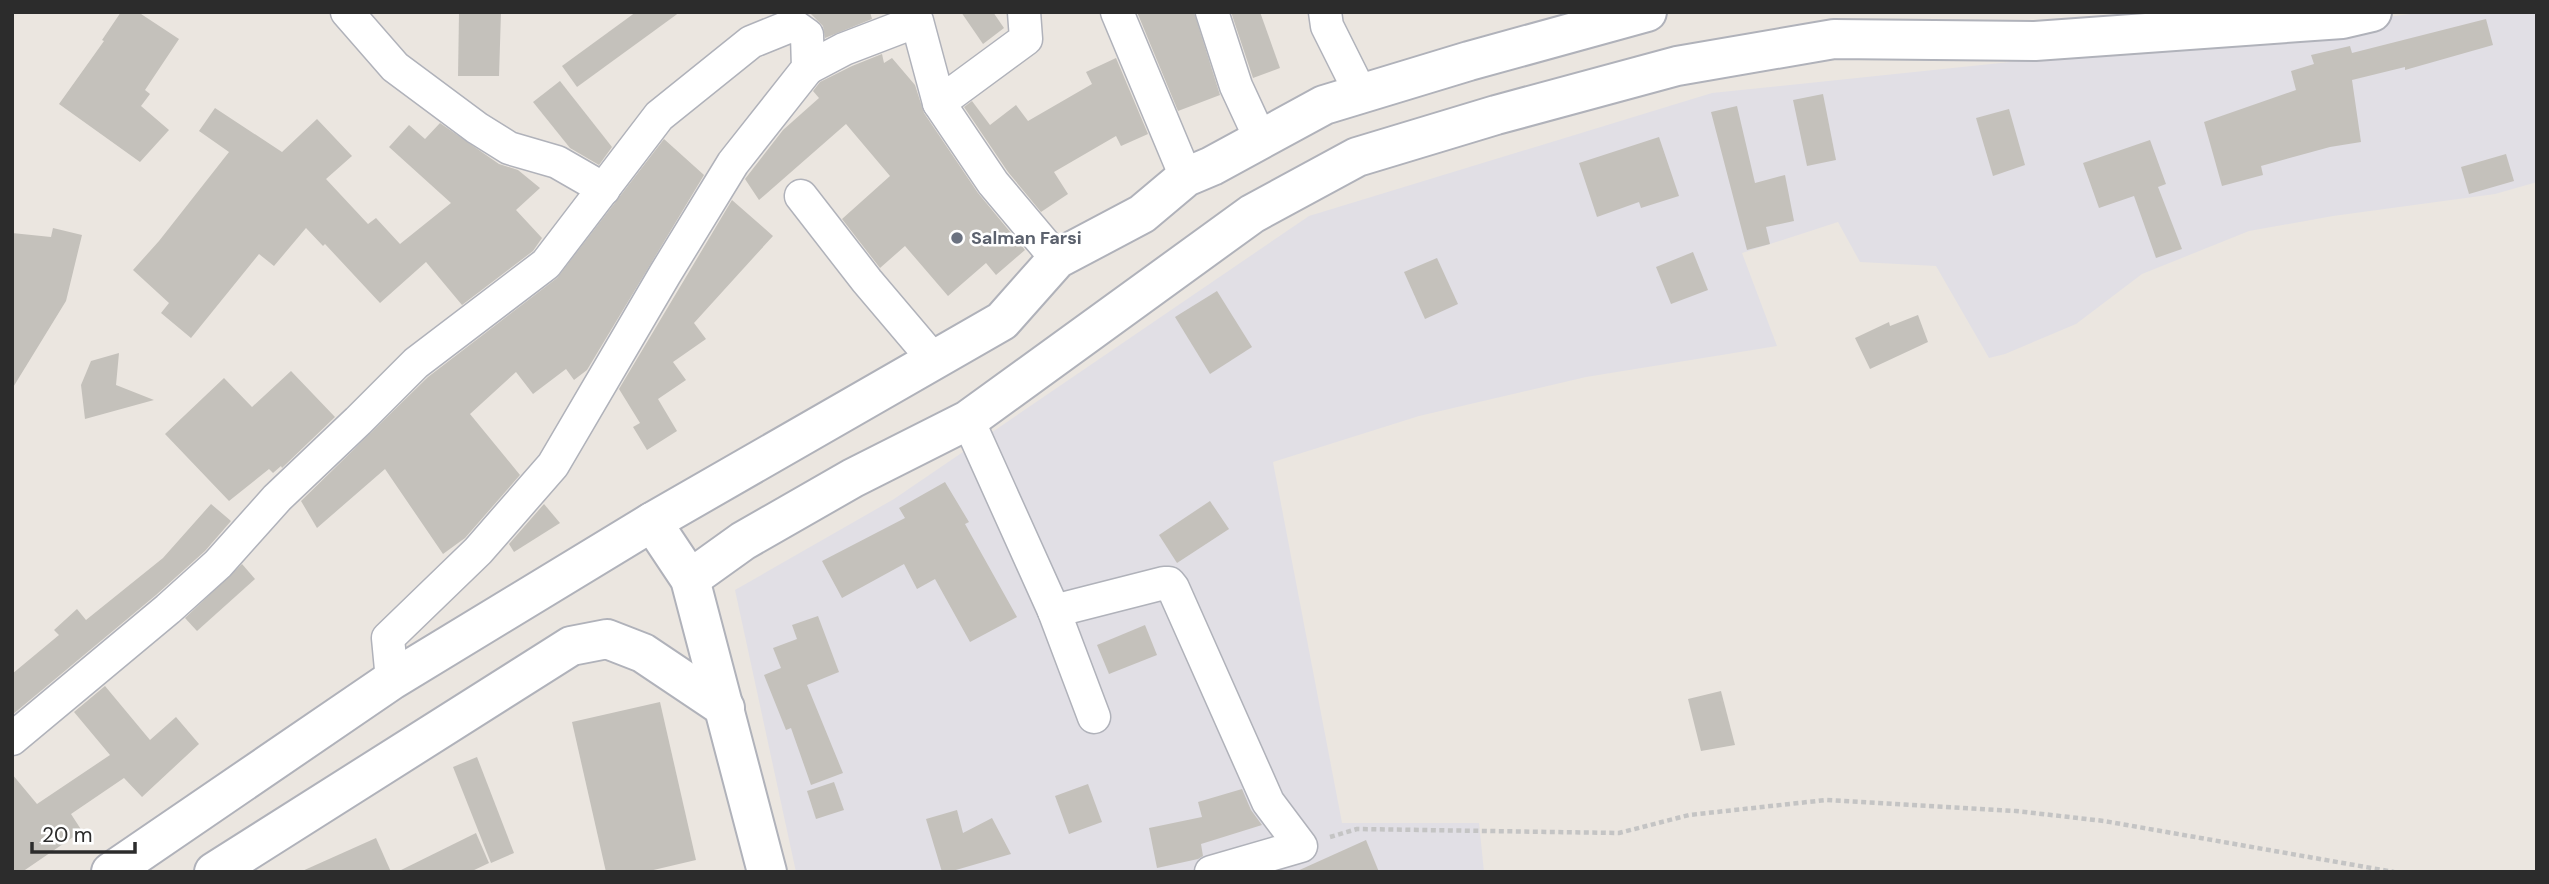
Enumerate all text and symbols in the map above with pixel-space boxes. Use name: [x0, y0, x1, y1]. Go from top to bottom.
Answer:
place label: Salman Farsi: [971, 226, 1082, 250]
marker: Salman Farsi: [949, 230, 965, 246]
scale bar: [32, 810, 135, 854]
text: 20 m: [42, 821, 93, 849]

